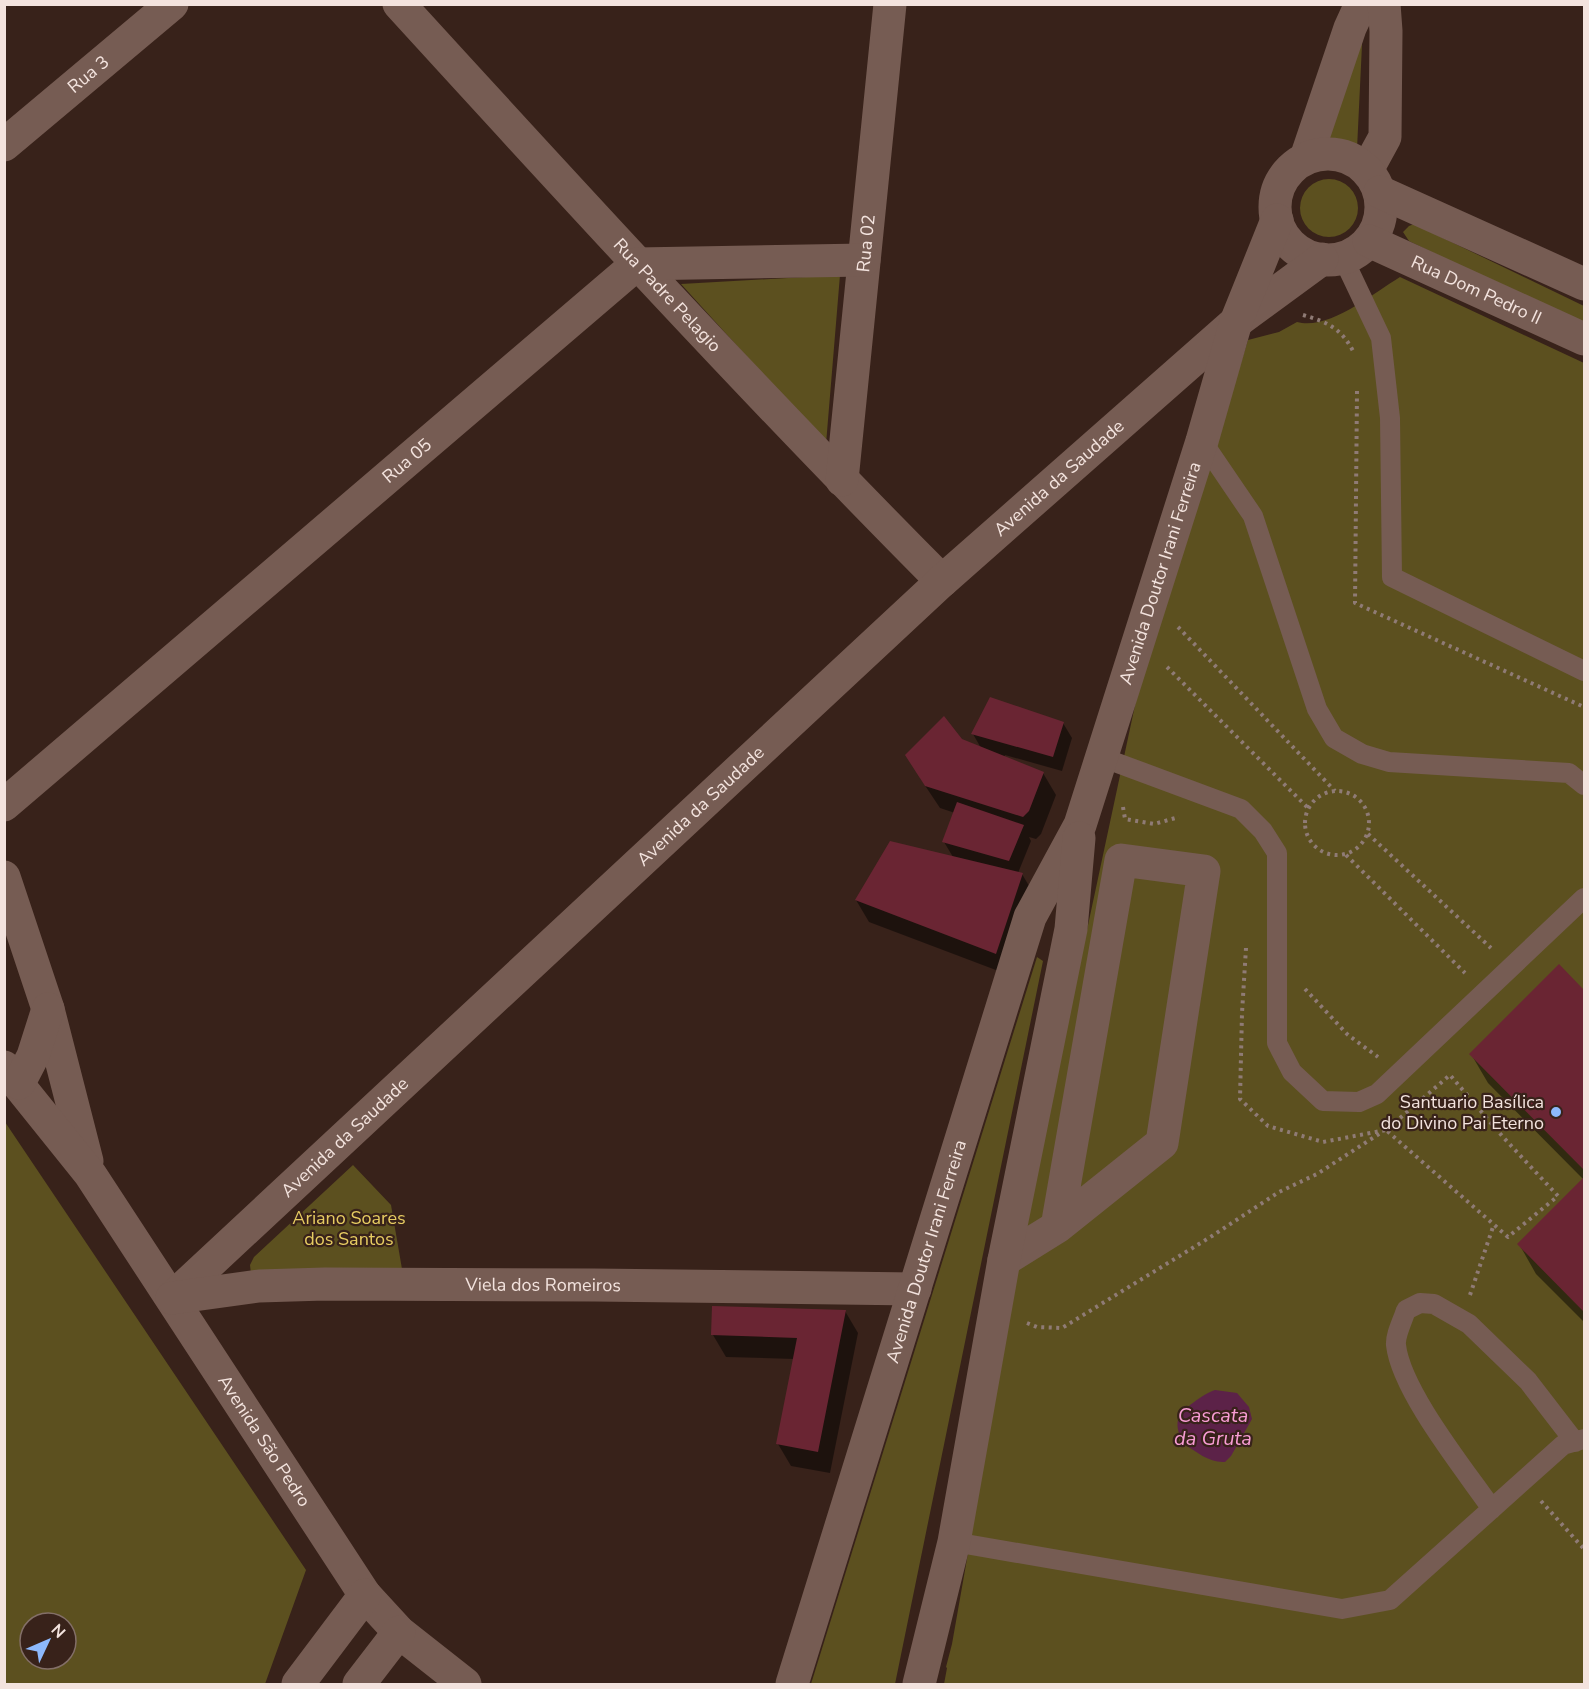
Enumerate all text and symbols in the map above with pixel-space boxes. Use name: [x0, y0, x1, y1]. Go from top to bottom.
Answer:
street label: Rua 3: [62, 50, 114, 99]
street label: Rua 02: [851, 213, 881, 273]
street label: Rua Padre Pelagio: [608, 233, 727, 358]
street label: Rua Dom Pedro II: [1407, 250, 1546, 330]
street label: Avenida da Saudade: [989, 414, 1129, 542]
street label: Rua 05: [377, 433, 437, 489]
street label: Avenida Doutor Irani Ferreira: [1113, 459, 1207, 688]
street label: Avenida da Saudade: [631, 741, 769, 871]
street label: Avenida da Saudade: [276, 1072, 414, 1203]
place label: Santuario Basílica do Divino Pai Eterno: [1381, 1090, 1544, 1135]
marker: Santuario Basílica do Divino Pai Eterno: [1549, 1105, 1563, 1119]
street label: Avenida Doutor Irani Ferreira: [880, 1137, 972, 1366]
park label: Ariano Soares dos Santos: [292, 1206, 406, 1251]
street label: Viela dos Romeiros: [464, 1273, 621, 1297]
street label: Avenida São Pedro: [212, 1370, 316, 1512]
water label: Cascata da Gruta: [1174, 1402, 1252, 1452]
north arrow: [18, 1611, 78, 1671]
text: N: [46, 1619, 70, 1643]

